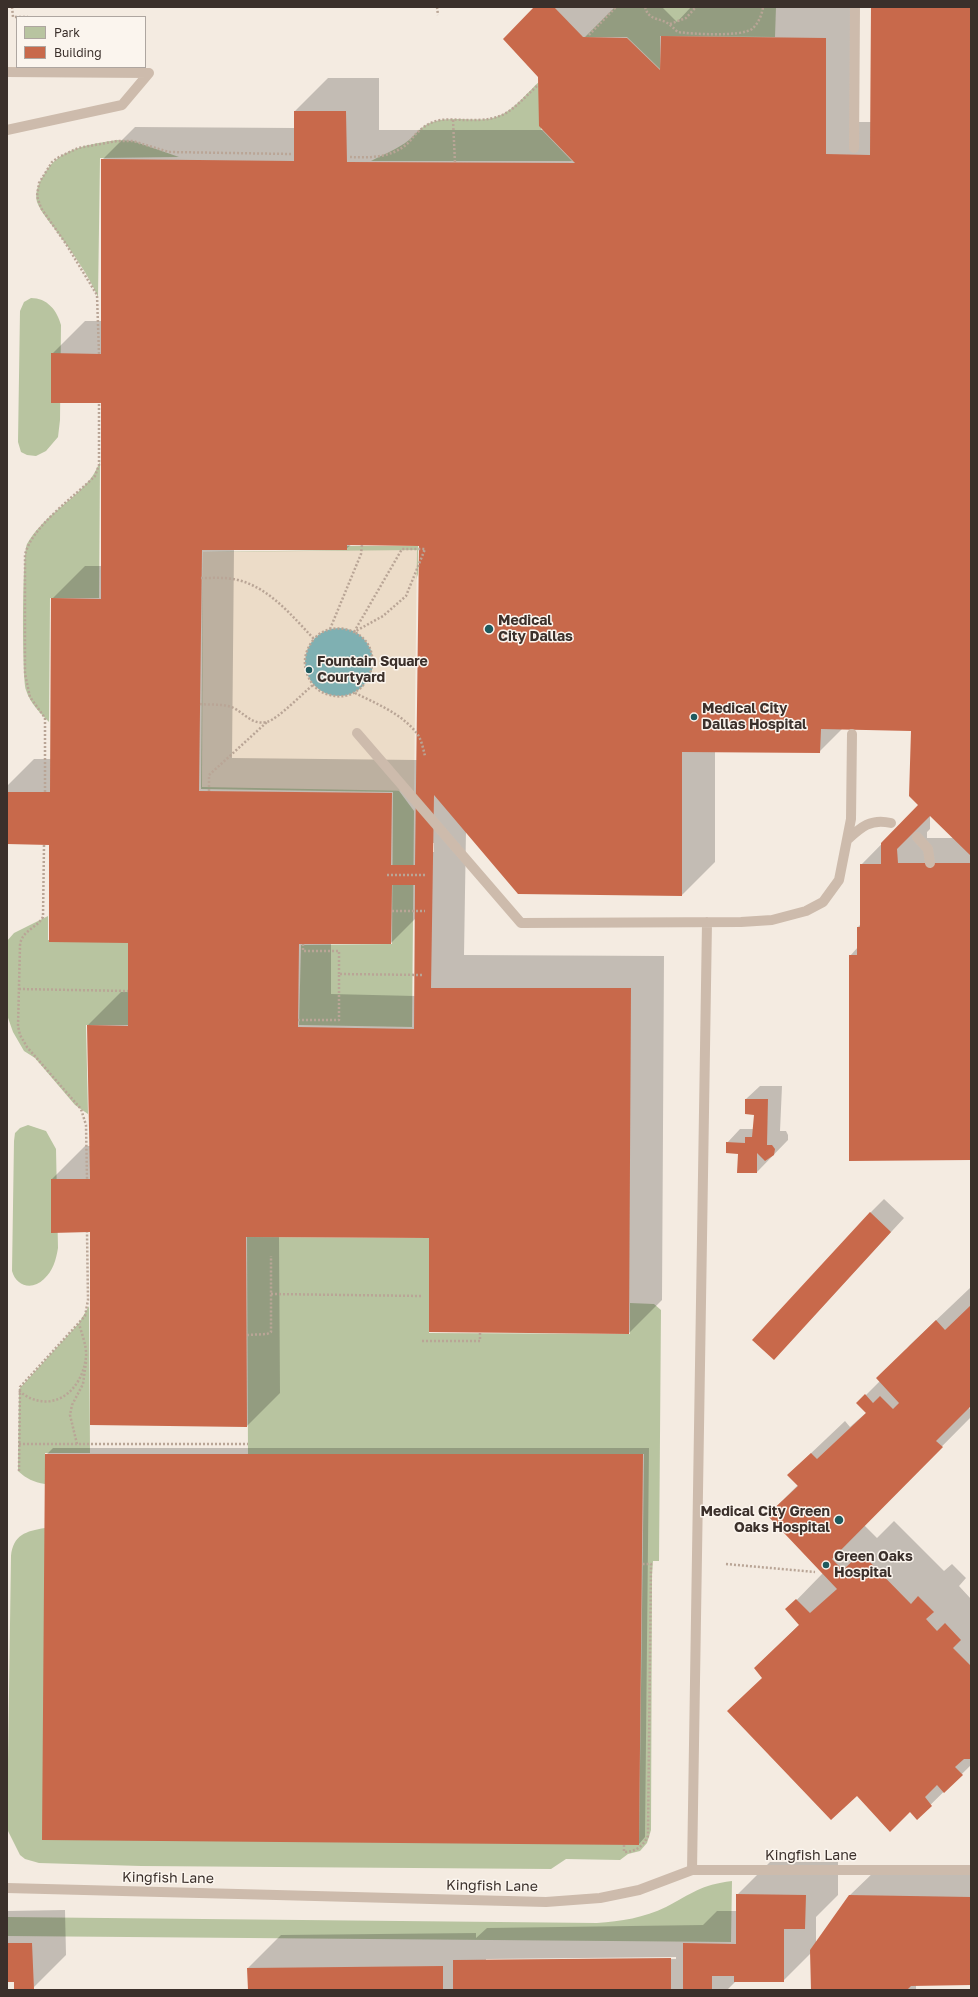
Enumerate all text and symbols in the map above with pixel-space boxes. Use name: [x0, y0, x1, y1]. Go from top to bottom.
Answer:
legend: [16, 16, 146, 68]
text: Park: [54, 25, 80, 40]
text: Building: [54, 45, 102, 60]
place label: Medical City Dallas: [498, 613, 573, 646]
marker: Medical City Dallas: [483, 623, 495, 635]
place label: Fountain Square Courtyard: [317, 654, 428, 686]
marker: Fountain Square Courtyard: [304, 665, 314, 675]
place label: Medical City Dallas Hospital: [702, 701, 807, 734]
marker: Medical City Dallas Hospital: [689, 712, 699, 722]
place label: Medical City Green Oaks Hospital: [701, 1504, 830, 1536]
marker: Medical City Green Oaks Hospital: [833, 1514, 845, 1526]
place label: Green Oaks Hospital: [834, 1549, 913, 1582]
marker: Green Oaks Hospital: [821, 1560, 831, 1570]
street label: Kingfish Lane: [765, 1848, 857, 1864]
street label: Kingfish Lane: [122, 1869, 214, 1887]
street label: Kingfish Lane: [446, 1877, 538, 1895]

